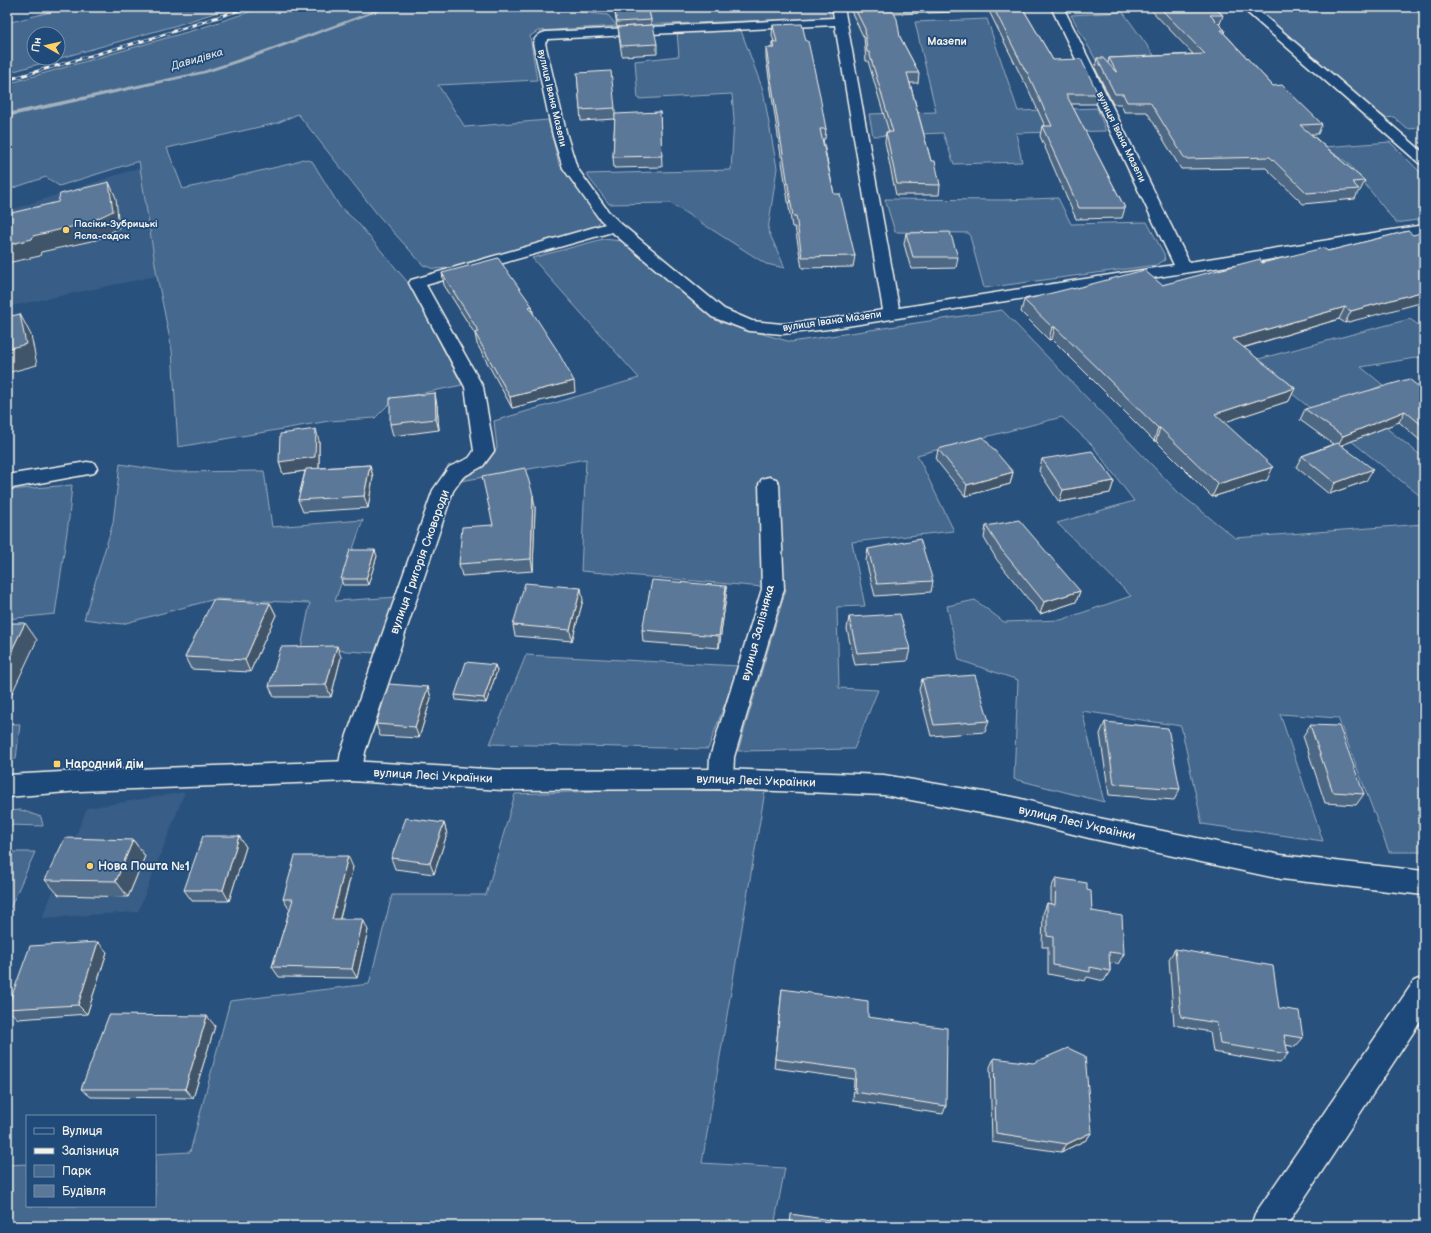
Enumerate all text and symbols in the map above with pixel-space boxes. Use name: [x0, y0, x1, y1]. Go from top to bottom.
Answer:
north arrow: [26, 26, 66, 66]
district label: Мазепи: [927, 35, 967, 48]
text: Пн: [29, 37, 44, 53]
water label: Давидівка: [168, 45, 225, 73]
street label: вулиця Івана Мазепи: [535, 48, 569, 148]
street label: вулиця Івана Мазепи: [1094, 90, 1148, 184]
place label: Пасіки-Зубрицькі Ясла-садок: [74, 218, 158, 242]
marker: Пасіки-Зубрицькі Ясла-садок: [61, 225, 71, 235]
street label: вулиця Івана Мазепи: [782, 308, 882, 334]
street label: вулиця Григорія Сковороди: [387, 488, 453, 636]
street label: вулиця Залізняка: [738, 583, 778, 683]
place label: Народний дім: [65, 757, 144, 772]
marker: Народний дім: [52, 759, 62, 769]
street label: вулиця Лесі Українки: [373, 765, 493, 787]
street label: вулиця Лесі Українки: [696, 771, 816, 791]
street label: вулиця Лесі Українки: [1017, 802, 1137, 844]
place label: Нова Пошта №1: [98, 859, 190, 874]
marker: Нова Пошта №1: [85, 861, 95, 871]
legend: [26, 1115, 156, 1207]
text: Вулиця: [62, 1124, 103, 1139]
text: Залізниця: [62, 1144, 119, 1159]
text: Парк: [62, 1164, 92, 1179]
text: Будівля: [62, 1184, 106, 1199]

